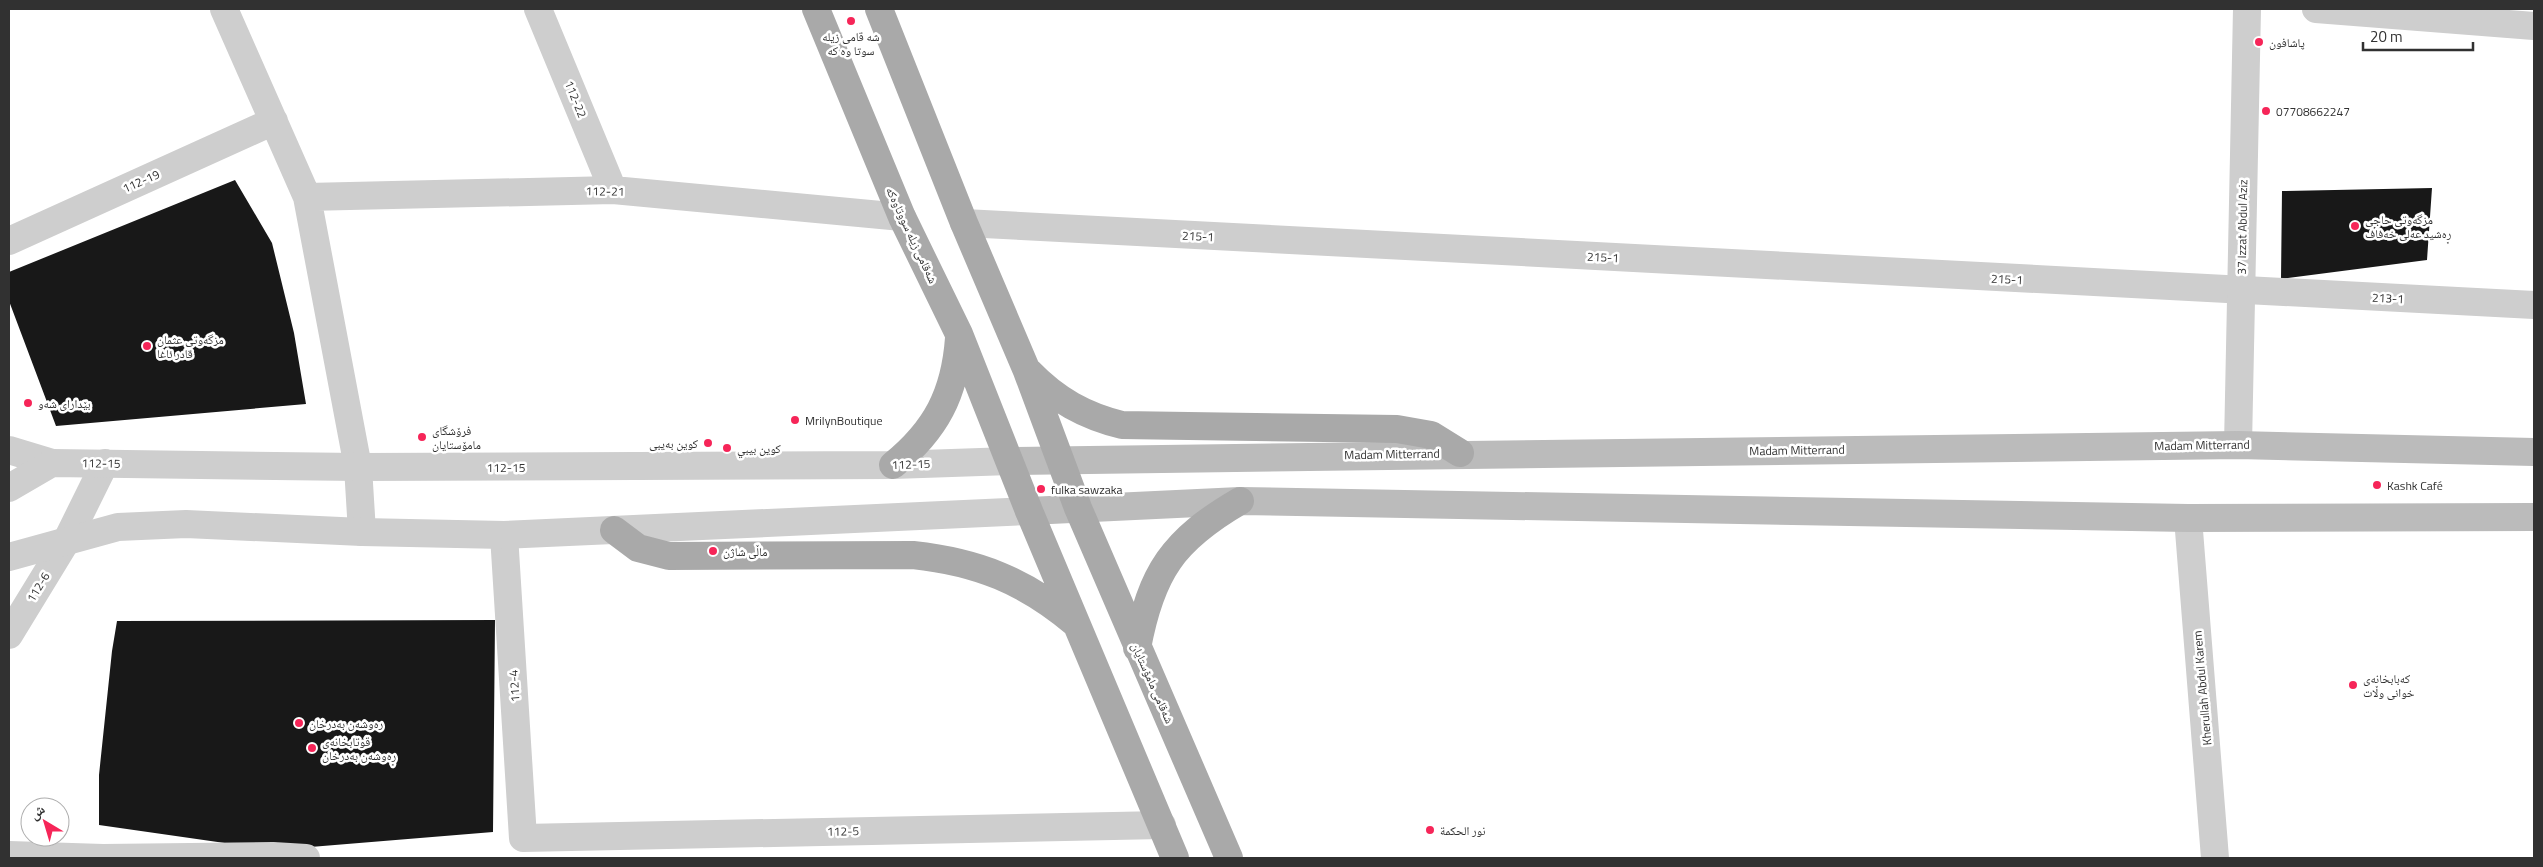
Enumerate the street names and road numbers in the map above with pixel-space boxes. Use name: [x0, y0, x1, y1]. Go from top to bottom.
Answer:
street label: 112-22: [560, 77, 592, 121]
street label: 112-19: [119, 164, 163, 198]
street label: 37 Izzat Abdul Aziz: [2232, 179, 2252, 275]
street label: 112-21: [585, 181, 625, 201]
street label: شەقامی زیلە سووتاوەکە: [881, 184, 943, 287]
street label: 215-1: [1181, 226, 1215, 246]
street label: 215-1: [1586, 247, 1620, 267]
street label: 215-1: [1990, 269, 2024, 289]
street label: 213-1: [2371, 288, 2405, 308]
street label: Madam Mitterrand: [2154, 435, 2250, 455]
street label: Madam Mitterrand: [1749, 440, 1845, 460]
street label: Madam Mitterrand: [1344, 444, 1440, 464]
street label: 112-15: [81, 453, 121, 473]
street label: 112-15: [891, 454, 931, 474]
street label: 112-15: [487, 458, 526, 477]
street label: 112-6: [22, 568, 55, 606]
street label: Kherullah Abdul Karem: [2188, 630, 2216, 746]
street label: شەقامی مامۆستایان: [1127, 639, 1179, 727]
street label: 112-4: [503, 669, 525, 703]
street label: 112-5: [827, 821, 860, 841]

